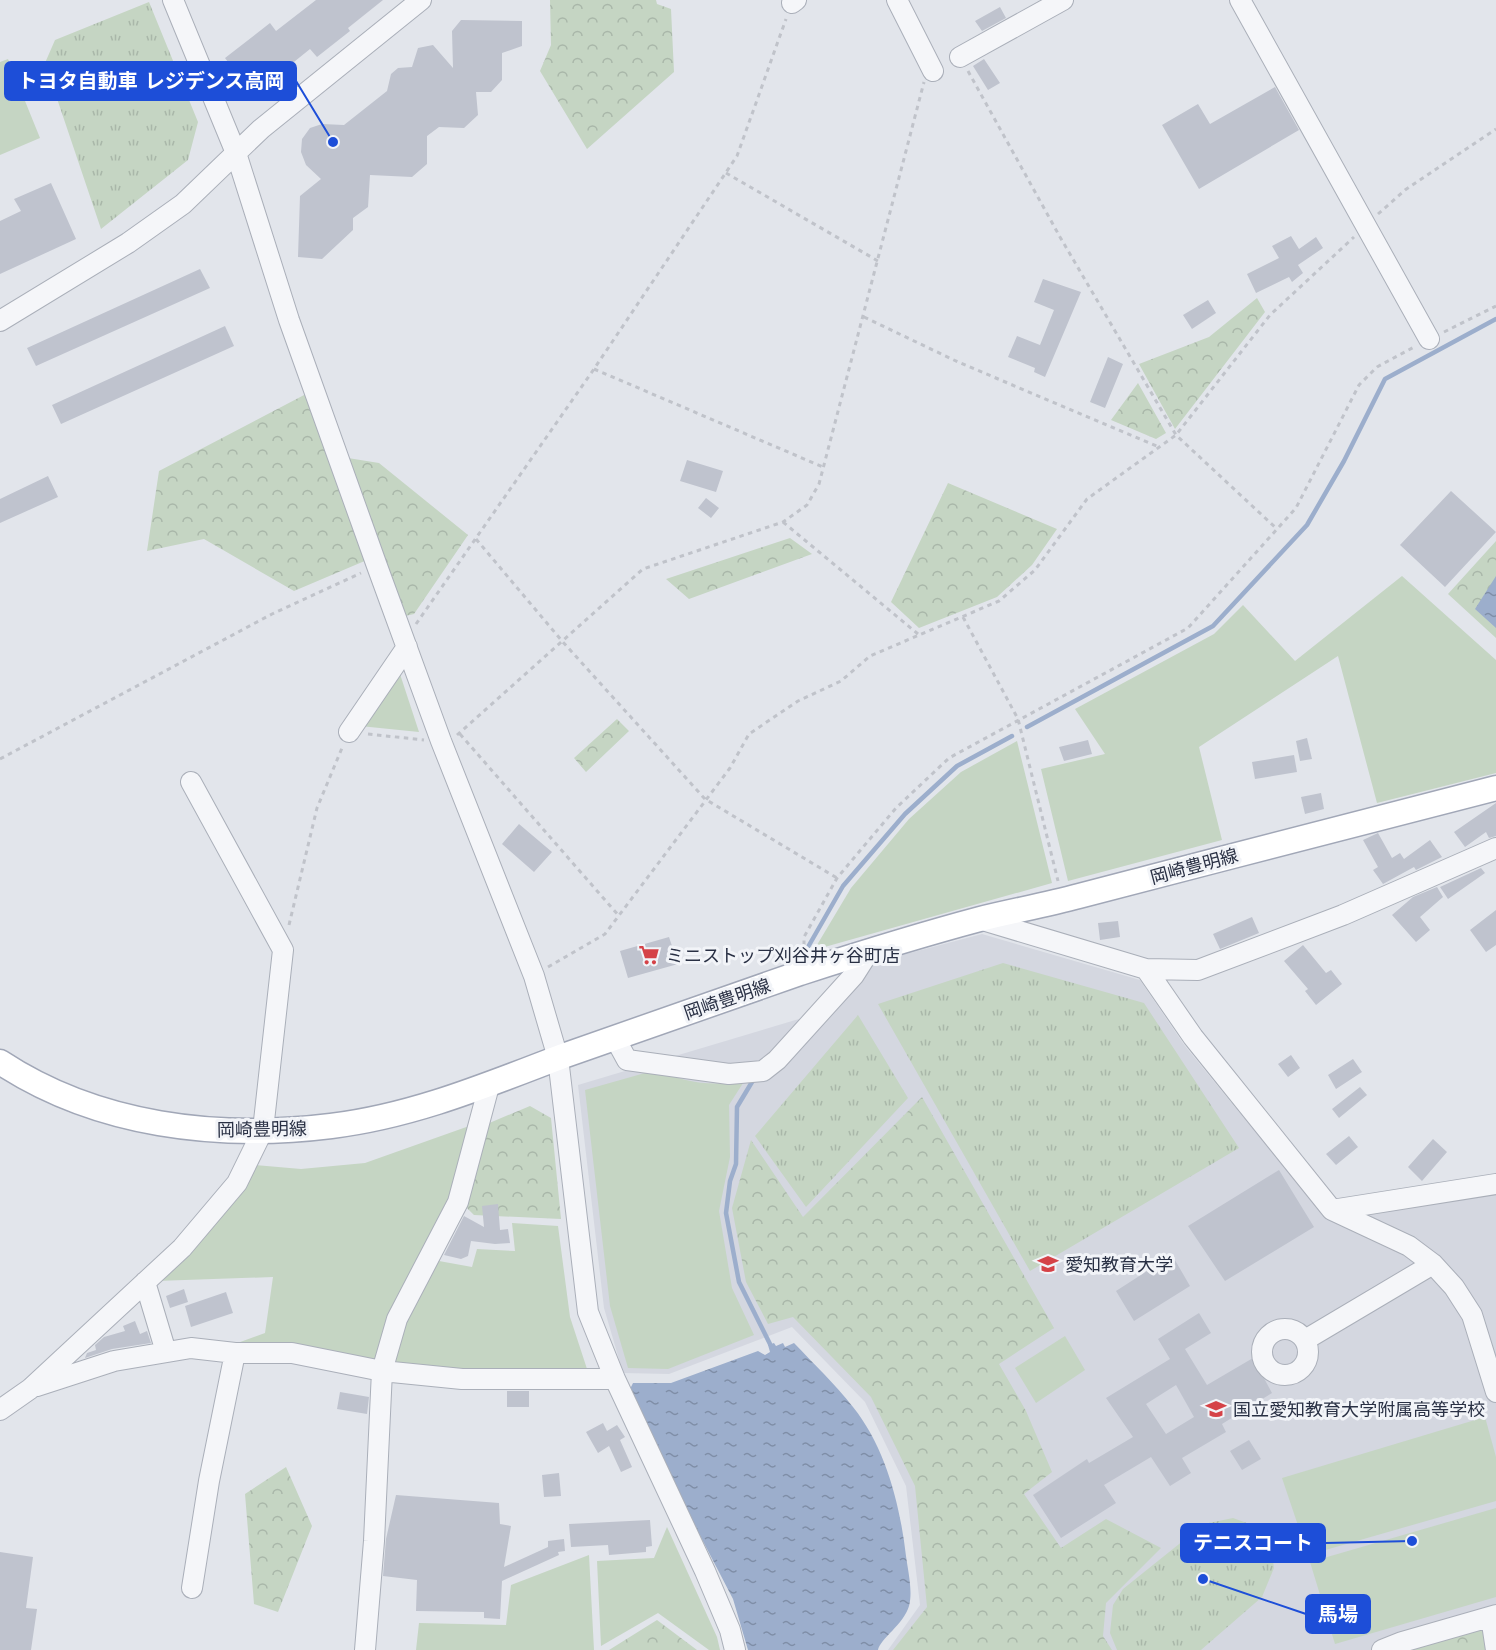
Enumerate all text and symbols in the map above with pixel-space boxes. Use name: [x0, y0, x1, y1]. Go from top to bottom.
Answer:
callout: トヨタ自動車 レジデンス高岡: [5, 62, 296, 100]
text: トヨタ自動車 レジデンス高岡: [18, 69, 284, 93]
street label: 岡崎豊明線: [1148, 844, 1240, 888]
supermarket icon: ミニストップ刈谷井ヶ谷町店: [637, 943, 661, 967]
place label: ミニストップ刈谷井ヶ谷町店: [666, 945, 900, 966]
street label: 岡崎豊明線: [681, 974, 773, 1024]
street label: 岡崎豊明線: [217, 1118, 307, 1140]
school or university icon: 愛知教育大学: [1036, 1252, 1060, 1276]
place label: 愛知教育大学: [1065, 1254, 1173, 1275]
school or university icon: 国立愛知教育大学附属高等学校: [1204, 1397, 1228, 1421]
place label: 国立愛知教育大学附属高等学校: [1233, 1399, 1485, 1420]
callout: テニスコート: [1181, 1524, 1325, 1562]
text: テニスコート: [1193, 1531, 1313, 1555]
callout: 馬場: [1306, 1595, 1370, 1633]
text: 馬場: [1318, 1602, 1358, 1626]

